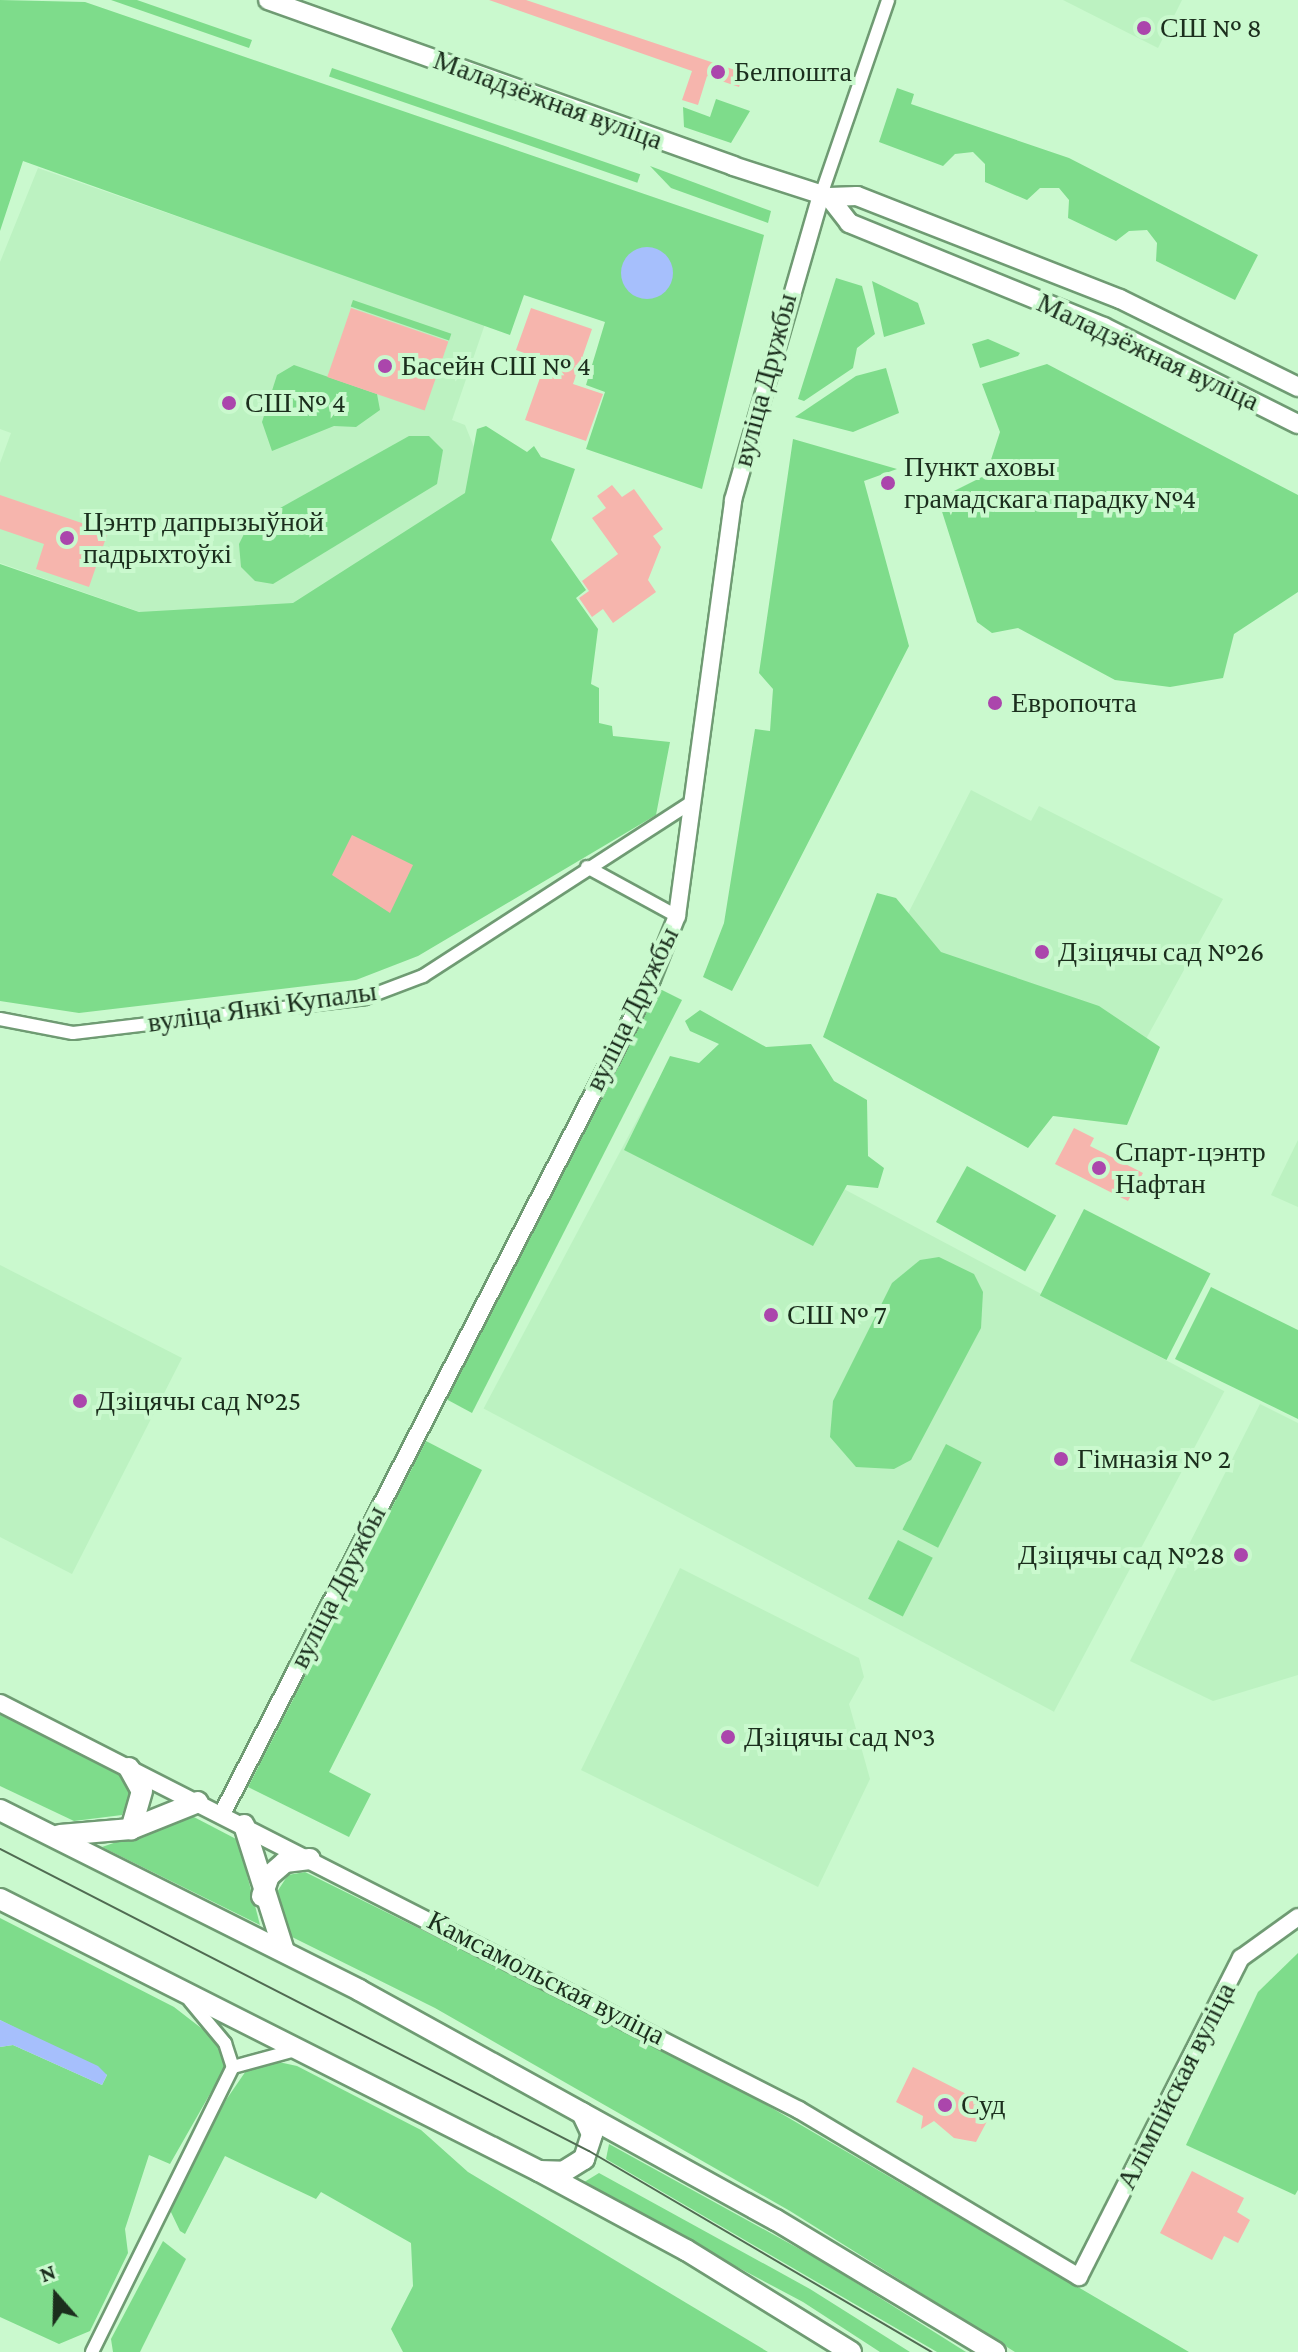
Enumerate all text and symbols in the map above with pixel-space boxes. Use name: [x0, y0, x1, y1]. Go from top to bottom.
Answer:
place label: СШ № 8: [1160, 11, 1262, 45]
marker: СШ № 8: [1135, 19, 1153, 37]
street label: Маладзёжная вуліца: [429, 43, 667, 157]
place label: Белпошта: [734, 55, 852, 89]
marker: Белпошта: [709, 63, 727, 81]
street label: Маладзёжная вуліца: [1032, 286, 1264, 418]
street label: вуліца Дружбы: [726, 290, 804, 470]
place label: Басейн СШ № 4: [401, 349, 591, 383]
marker: Басейн СШ № 4: [376, 357, 394, 375]
place label: СШ № 4: [245, 386, 346, 420]
marker: СШ № 4: [220, 394, 238, 412]
place label: Пункт аховы грамадскага парадку №4: [904, 450, 1196, 516]
marker: Пункт аховы грамадскага парадку №4: [879, 474, 897, 492]
place label: Цэнтр дапрызыўной падрыхтоўкі: [83, 505, 324, 571]
marker: Цэнтр дапрызыўной падрыхтоўкі: [58, 529, 76, 547]
place label: Европочта: [1011, 686, 1137, 720]
marker: Европочта: [986, 694, 1004, 712]
street label: вуліца Дружбы: [578, 922, 686, 1096]
place label: Дзіцячы сад №26: [1058, 935, 1264, 969]
marker: Дзіцячы сад №26: [1033, 943, 1051, 961]
street label: вуліца Янкі Купалы: [145, 974, 379, 1040]
place label: Спарт-цэнтр Нафтан: [1115, 1135, 1266, 1201]
marker: Спарт-цэнтр Нафтан: [1090, 1159, 1108, 1177]
place label: СШ № 7: [787, 1298, 887, 1332]
marker: СШ № 7: [762, 1306, 780, 1324]
place label: Дзіцячы сад №25: [96, 1384, 301, 1418]
marker: Дзіцячы сад №25: [71, 1392, 89, 1410]
place label: Гімназія № 2: [1077, 1442, 1231, 1476]
marker: Гімназія № 2: [1052, 1450, 1070, 1468]
street label: вуліца Дружбы: [283, 1500, 393, 1674]
place label: Дзіцячы сад №28: [1018, 1538, 1225, 1572]
marker: Дзіцячы сад №28: [1232, 1546, 1250, 1564]
place label: Дзіцячы сад №3: [744, 1720, 936, 1754]
marker: Дзіцячы сад №3: [719, 1728, 737, 1746]
street label: Камсамольская вуліца: [422, 1904, 670, 2052]
street label: Алімпійская вуліца: [1109, 1977, 1243, 2195]
place label: Суд: [961, 2088, 1005, 2122]
marker: Суд: [936, 2096, 954, 2114]
north arrow: [16, 2256, 96, 2336]
text: N: [36, 2259, 59, 2287]

